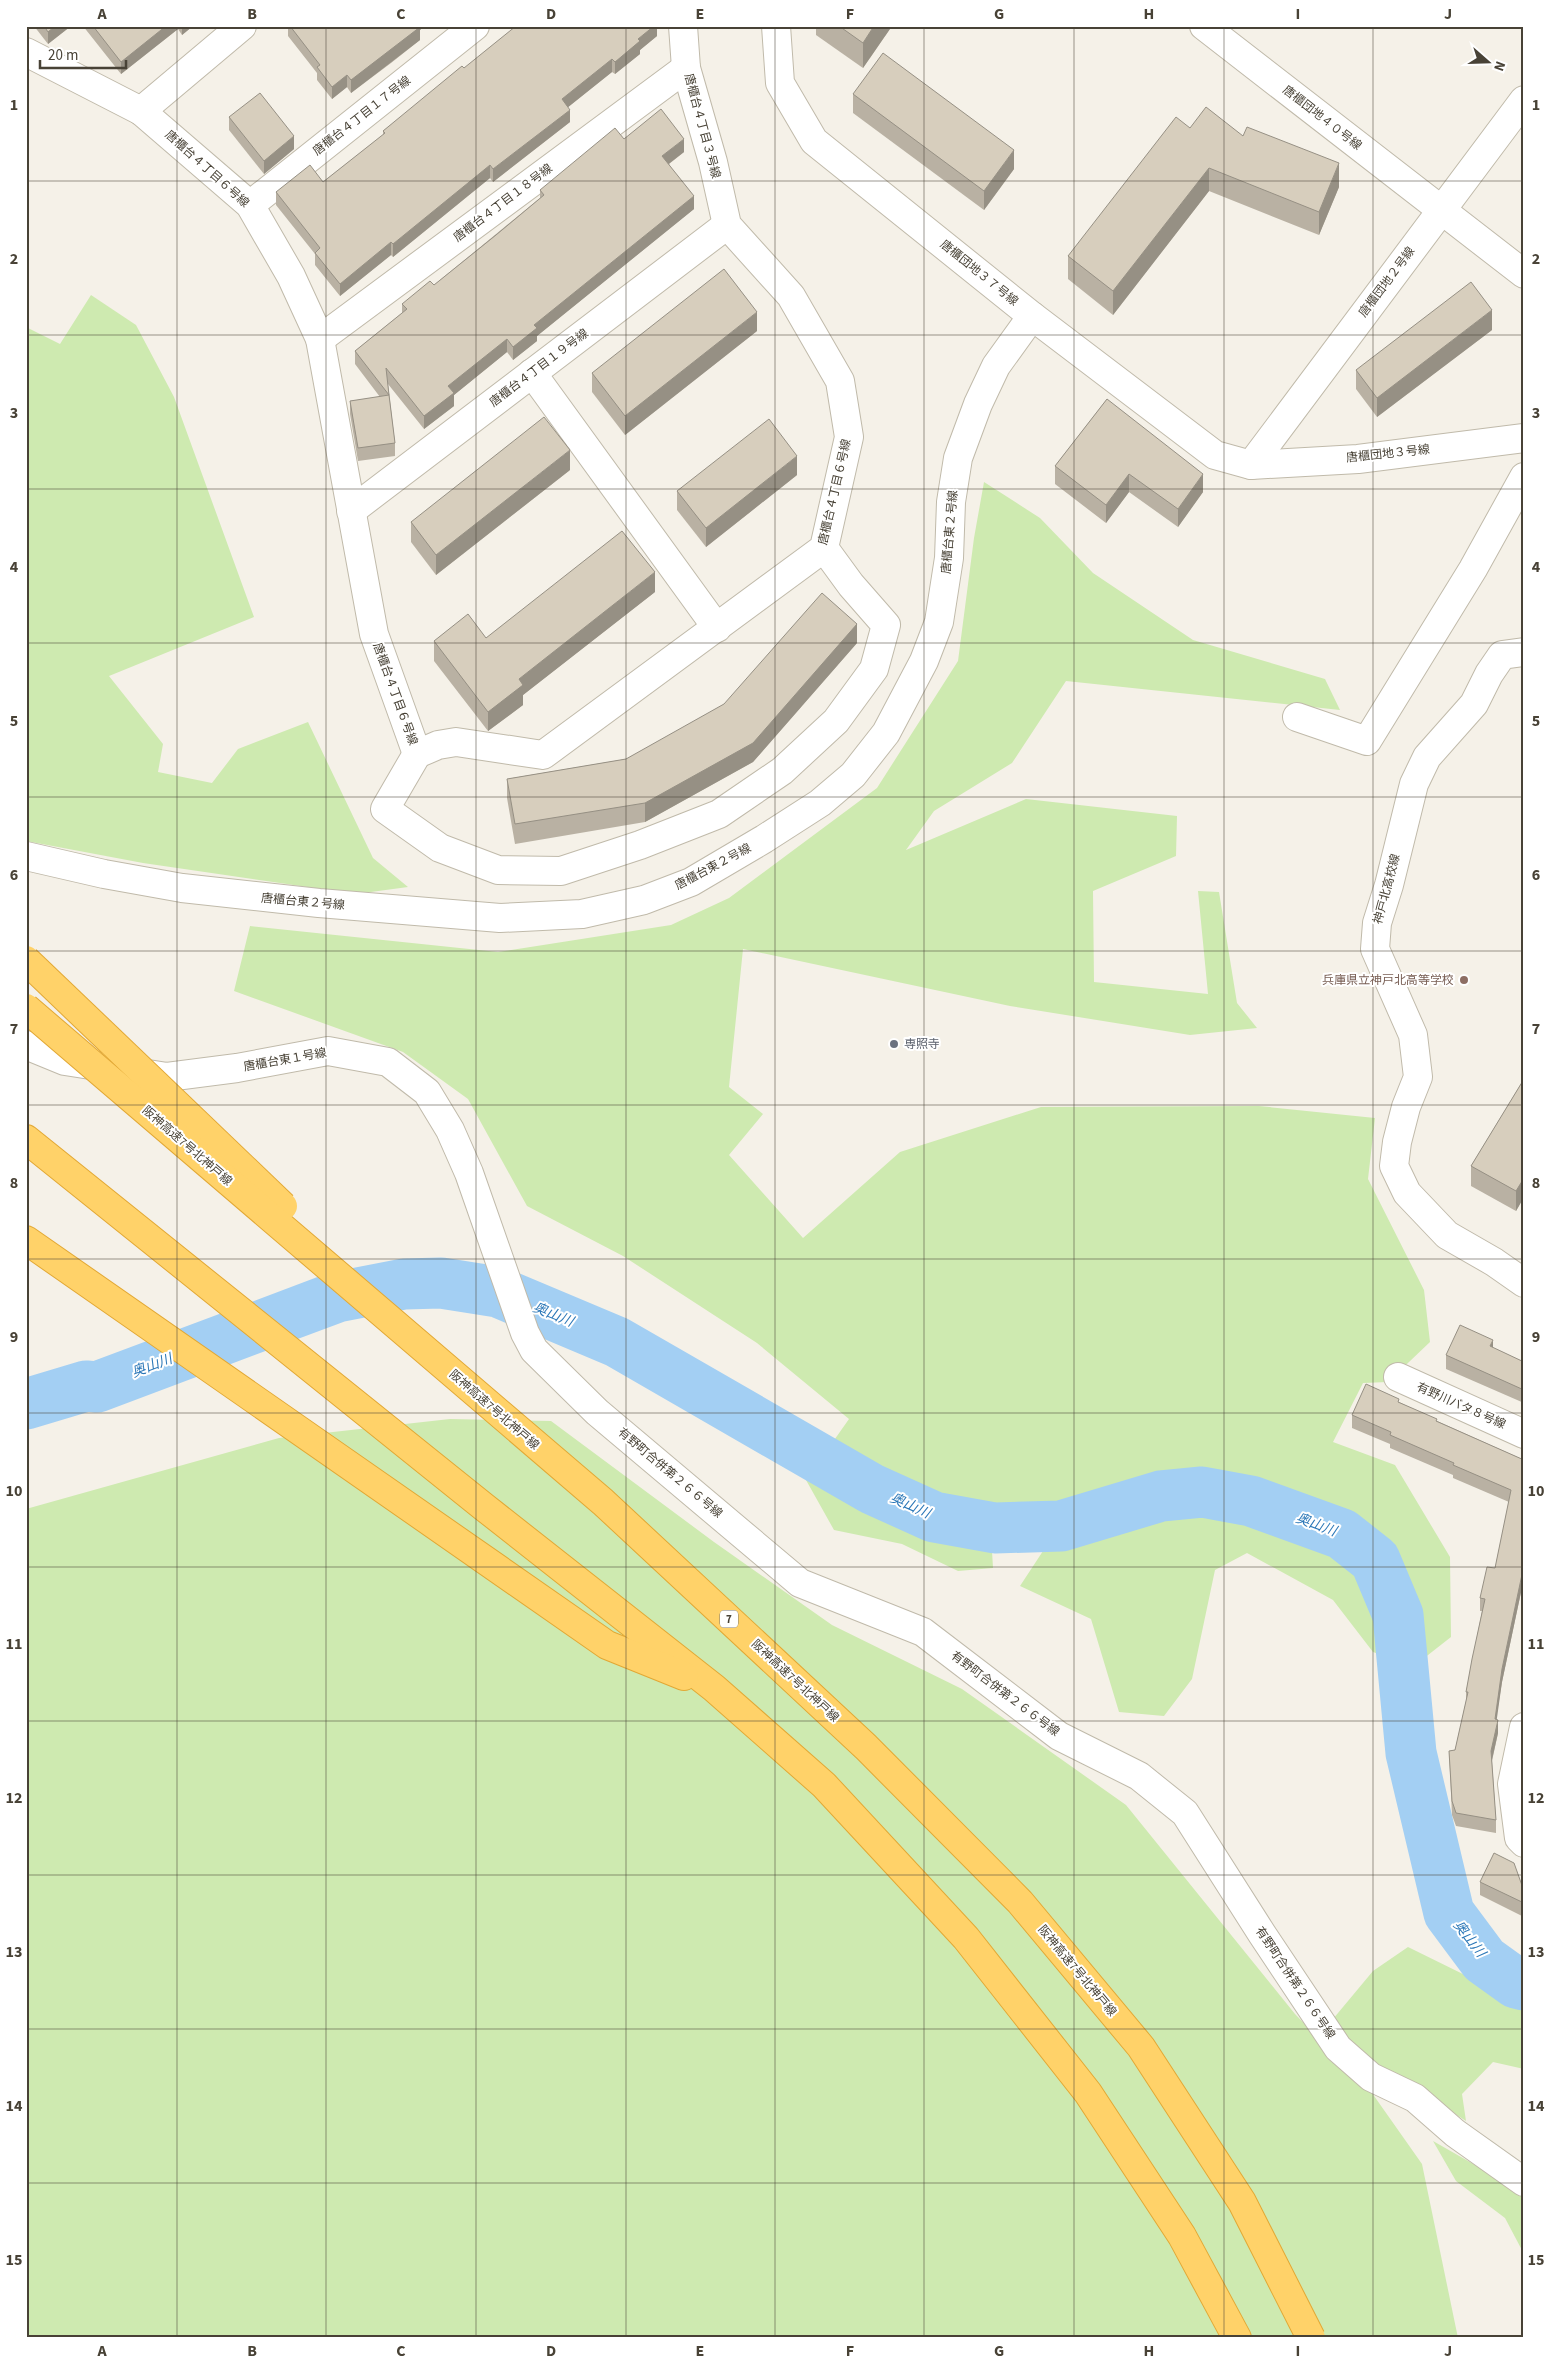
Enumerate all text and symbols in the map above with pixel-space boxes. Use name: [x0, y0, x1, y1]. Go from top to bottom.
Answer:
text: A: [96, 3, 107, 25]
text: B: [247, 3, 257, 25]
text: C: [396, 3, 406, 25]
text: D: [546, 3, 556, 25]
text: E: [696, 3, 704, 25]
text: F: [846, 3, 854, 25]
text: G: [994, 3, 1004, 25]
text: H: [1144, 3, 1154, 25]
text: I: [1296, 3, 1300, 25]
text: J: [1444, 3, 1452, 25]
scale bar: [40, 38, 126, 70]
north arrow: [1462, 38, 1512, 88]
text: 20 m: [48, 45, 78, 66]
text: N: [1488, 58, 1510, 74]
street label: 唐櫃台４丁目１７号線: [309, 72, 415, 160]
street label: 唐櫃台４丁目３号線: [680, 72, 724, 180]
street label: 唐櫃団地４０号線: [1279, 82, 1365, 154]
text: 1: [10, 94, 18, 116]
text: 1: [1532, 94, 1540, 116]
street label: 唐櫃台４丁目６号線: [161, 127, 253, 211]
street label: 唐櫃台４丁目１８号線: [450, 160, 556, 246]
street label: 唐櫃団地３７号線: [936, 236, 1022, 310]
street label: 唐櫃団地２号線: [1355, 243, 1419, 321]
text: 2: [10, 248, 18, 270]
text: 2: [1532, 248, 1540, 270]
street label: 唐櫃台４丁目１９号線: [486, 325, 592, 411]
text: 3: [10, 402, 18, 424]
text: 3: [1532, 402, 1540, 424]
street label: 唐櫃台４丁目６号線: [815, 437, 855, 547]
street label: 唐櫃団地３号線: [1345, 441, 1431, 467]
street label: 唐櫃台東２号線: [938, 489, 962, 575]
text: 4: [10, 556, 19, 578]
text: 4: [1532, 556, 1541, 578]
street label: 唐櫃台４丁目６号線: [369, 640, 421, 748]
text: 5: [10, 710, 18, 732]
text: 5: [1532, 710, 1540, 732]
street label: 唐櫃台東２号線: [672, 840, 754, 894]
street label: 神戸北高校線: [1369, 852, 1405, 926]
text: 6: [10, 864, 18, 886]
text: 6: [1532, 864, 1540, 886]
street label: 唐櫃台東２号線: [260, 890, 346, 914]
place label: 兵庫県立神戸北高等学校: [1322, 972, 1454, 989]
marker: 兵庫県立神戸北高等学校: [1458, 974, 1470, 986]
text: 7: [10, 1018, 18, 1040]
text: 7: [1532, 1018, 1540, 1040]
place label: 専照寺: [904, 1036, 940, 1053]
marker: 専照寺: [888, 1038, 900, 1050]
street label: 唐櫃台東１号線: [242, 1044, 328, 1076]
street label: 阪神高速7号北神戸線: [138, 1102, 236, 1190]
text: 8: [10, 1172, 18, 1194]
text: 8: [1532, 1172, 1540, 1194]
water label: 奥山川: [530, 1298, 578, 1333]
text: 9: [10, 1326, 18, 1348]
text: 9: [1532, 1326, 1540, 1348]
water label: 奥山川: [129, 1348, 177, 1383]
street label: 阪神高速7号北神戸線: [445, 1366, 543, 1454]
street label: 有野川バタ８号線: [1414, 1379, 1508, 1433]
street label: 有野町合併第２６６号線: [614, 1424, 726, 1522]
text: 10: [6, 1480, 22, 1502]
text: 10: [1528, 1480, 1544, 1502]
water label: 奥山川: [887, 1488, 935, 1524]
water label: 奥山川: [1293, 1508, 1341, 1542]
road number: 7: [720, 1610, 738, 1628]
text: 11: [6, 1633, 22, 1655]
text: 11: [1528, 1633, 1544, 1655]
street label: 阪神高速7号北神戸線: [748, 1636, 842, 1726]
street label: 有野町合併第２６６号線: [947, 1647, 1063, 1741]
text: 12: [6, 1787, 22, 1809]
text: 12: [1528, 1787, 1544, 1809]
water label: 奥山川: [1448, 1916, 1491, 1963]
street label: 阪神高速7号北神戸線: [1034, 1922, 1120, 2020]
street label: 有野町合併第２６６号線: [1251, 1924, 1339, 2042]
text: 13: [6, 1941, 22, 1963]
text: 13: [1528, 1941, 1544, 1963]
text: 14: [6, 2095, 23, 2117]
text: 14: [1528, 2095, 1545, 2117]
text: 15: [6, 2249, 22, 2271]
text: 15: [1528, 2249, 1544, 2271]
text: A: [96, 2340, 107, 2362]
text: B: [247, 2340, 257, 2362]
text: C: [396, 2340, 406, 2362]
text: D: [546, 2340, 556, 2362]
text: E: [696, 2340, 704, 2362]
text: F: [846, 2340, 854, 2362]
text: G: [994, 2340, 1004, 2362]
text: H: [1144, 2340, 1154, 2362]
text: I: [1296, 2340, 1300, 2362]
text: J: [1444, 2340, 1452, 2362]

